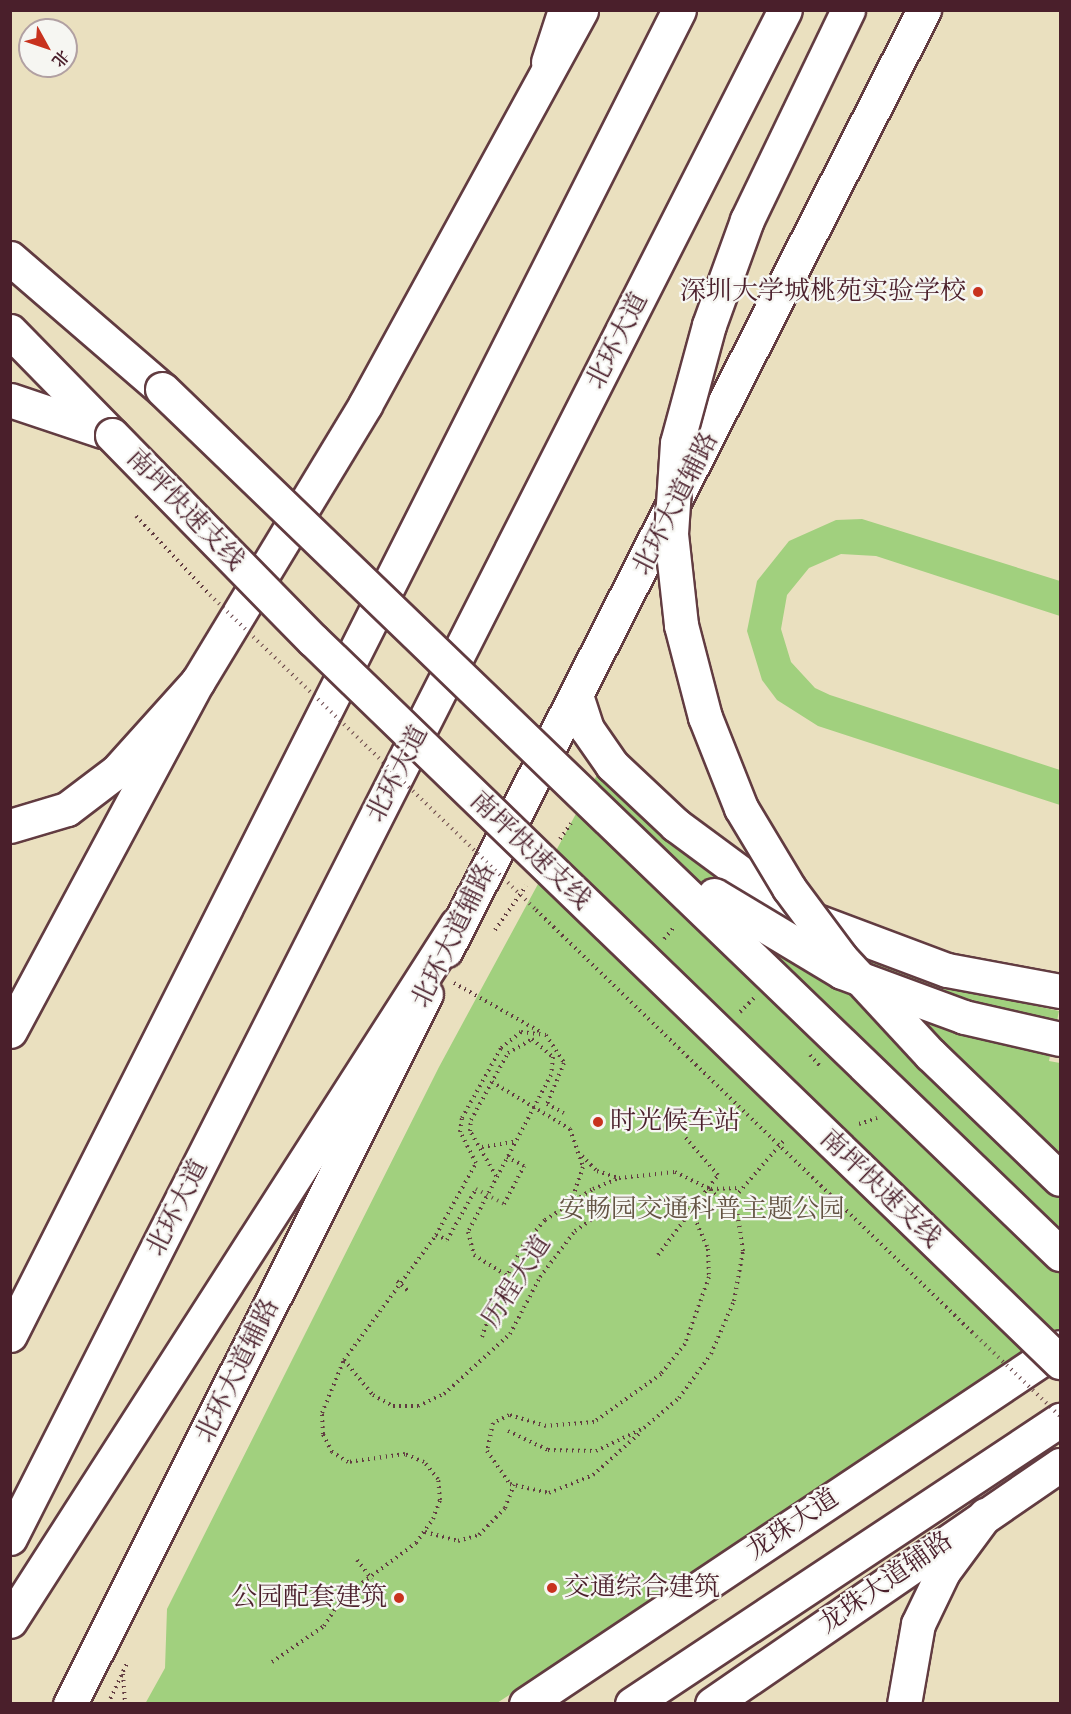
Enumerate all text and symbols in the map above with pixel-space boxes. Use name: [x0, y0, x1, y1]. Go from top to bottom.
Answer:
north arrow: [18, 18, 78, 78]
text: 北: [47, 46, 73, 71]
place label: 深圳大学城桃苑实验学校: [680, 276, 966, 308]
marker: 深圳大学城桃苑实验学校: [971, 285, 985, 299]
street label: 北环大道: [580, 288, 656, 394]
street label: 北环大道辅路: [627, 427, 725, 581]
street label: 南坪快速支线: [120, 443, 250, 577]
street label: 北环大道: [360, 721, 436, 827]
street label: 南坪快速支线: [463, 786, 597, 916]
street label: 北环大道辅路: [406, 859, 502, 1013]
place label: 时光候车站: [610, 1106, 740, 1138]
marker: 时光候车站: [591, 1115, 605, 1129]
street label: 南坪快速支线: [813, 1124, 947, 1254]
street label: 北环大道: [140, 1155, 216, 1261]
park label: 安畅园交通科普主题公园: [559, 1194, 845, 1226]
street label: 历程大道: [476, 1230, 558, 1334]
street label: 北环大道辅路: [190, 1294, 286, 1448]
street label: 龙珠大道: [741, 1483, 845, 1567]
street label: 龙珠大道辅路: [813, 1525, 959, 1641]
place label: 交通综合建筑: [564, 1572, 720, 1604]
marker: 交通综合建筑: [545, 1581, 559, 1595]
place label: 公园配套建筑: [231, 1582, 387, 1614]
marker: 公园配套建筑: [392, 1591, 406, 1605]

